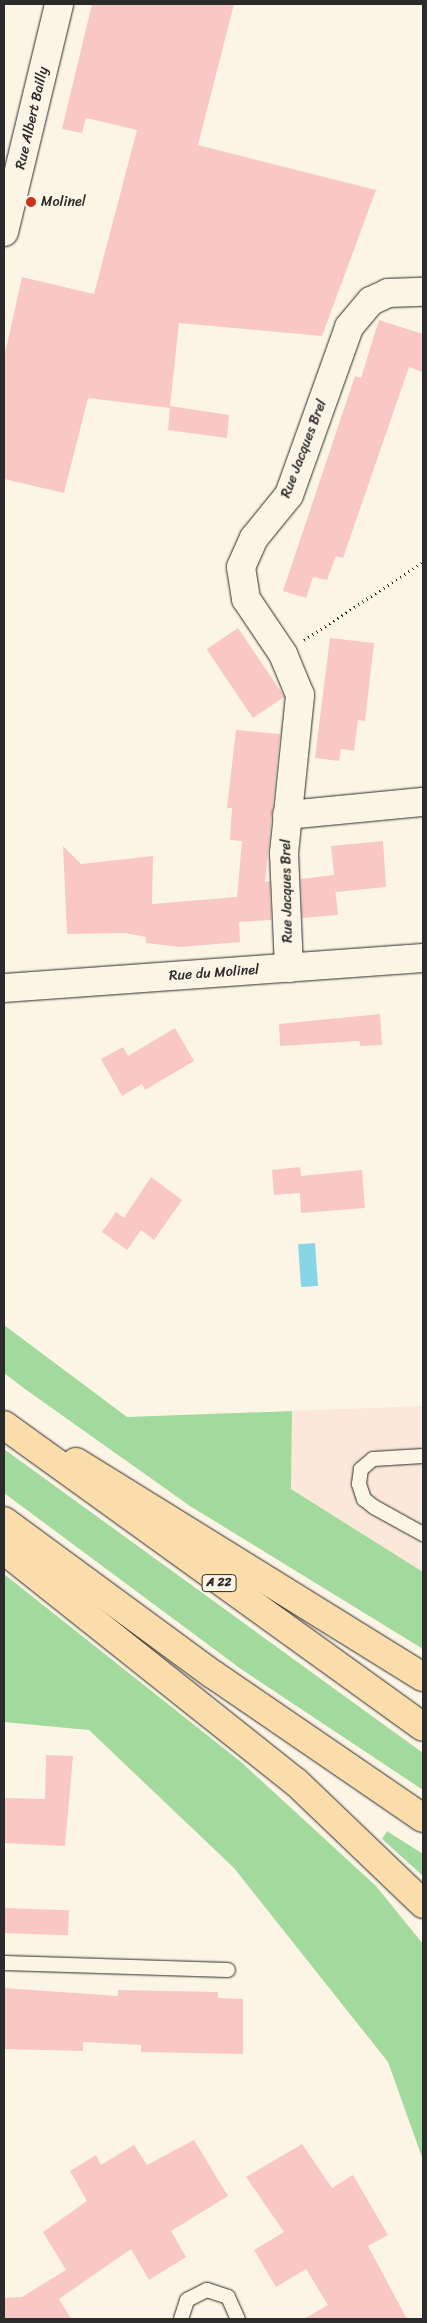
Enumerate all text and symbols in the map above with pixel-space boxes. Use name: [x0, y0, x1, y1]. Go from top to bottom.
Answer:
street label: Rue Albert Bailly: [12, 65, 52, 171]
place label: Molinel: [41, 194, 86, 210]
marker: Molinel: [25, 196, 37, 208]
street label: Rue Jacques Brel: [278, 398, 330, 500]
street label: Rue Jacques Brel: [278, 839, 296, 943]
street label: Rue du Molinel: [169, 961, 259, 985]
road number: A 22: [202, 1574, 236, 1592]

